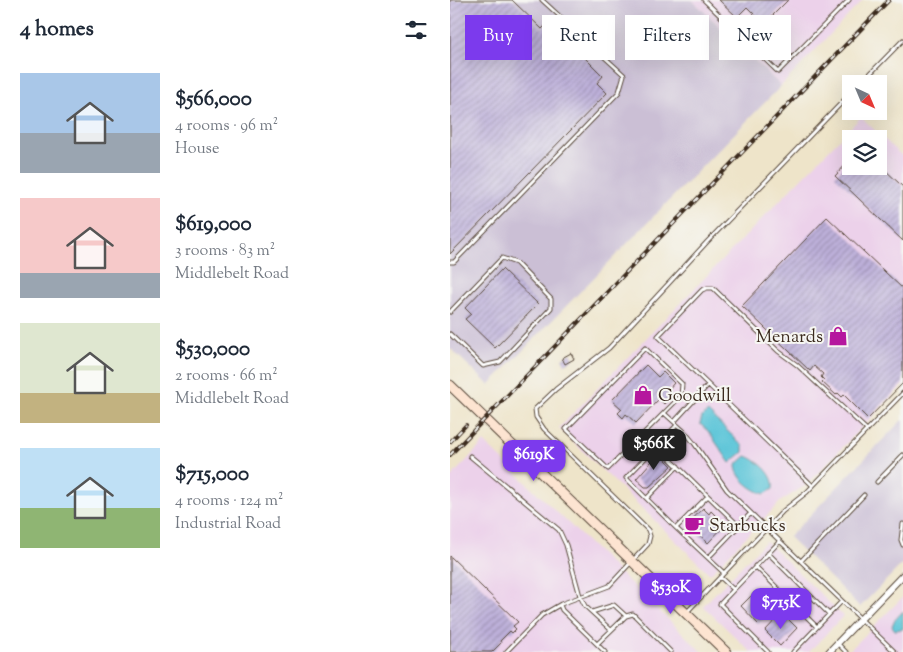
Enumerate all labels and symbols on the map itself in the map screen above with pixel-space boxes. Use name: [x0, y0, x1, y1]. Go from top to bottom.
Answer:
north arrow: [842, 75, 888, 120]
place label: Menards: [756, 325, 823, 351]
shop icon: Menards: [827, 325, 849, 347]
shop icon: Goodwill: [632, 384, 654, 406]
place label: Goodwill: [658, 384, 731, 410]
pin: $566K: [619, 428, 689, 471]
pin: $619K: [499, 440, 569, 482]
cafe icon: Starbucks: [683, 514, 705, 536]
place label: Starbucks: [709, 514, 786, 540]
pin: $530K: [636, 572, 706, 615]
pin: $715K: [746, 588, 816, 630]

